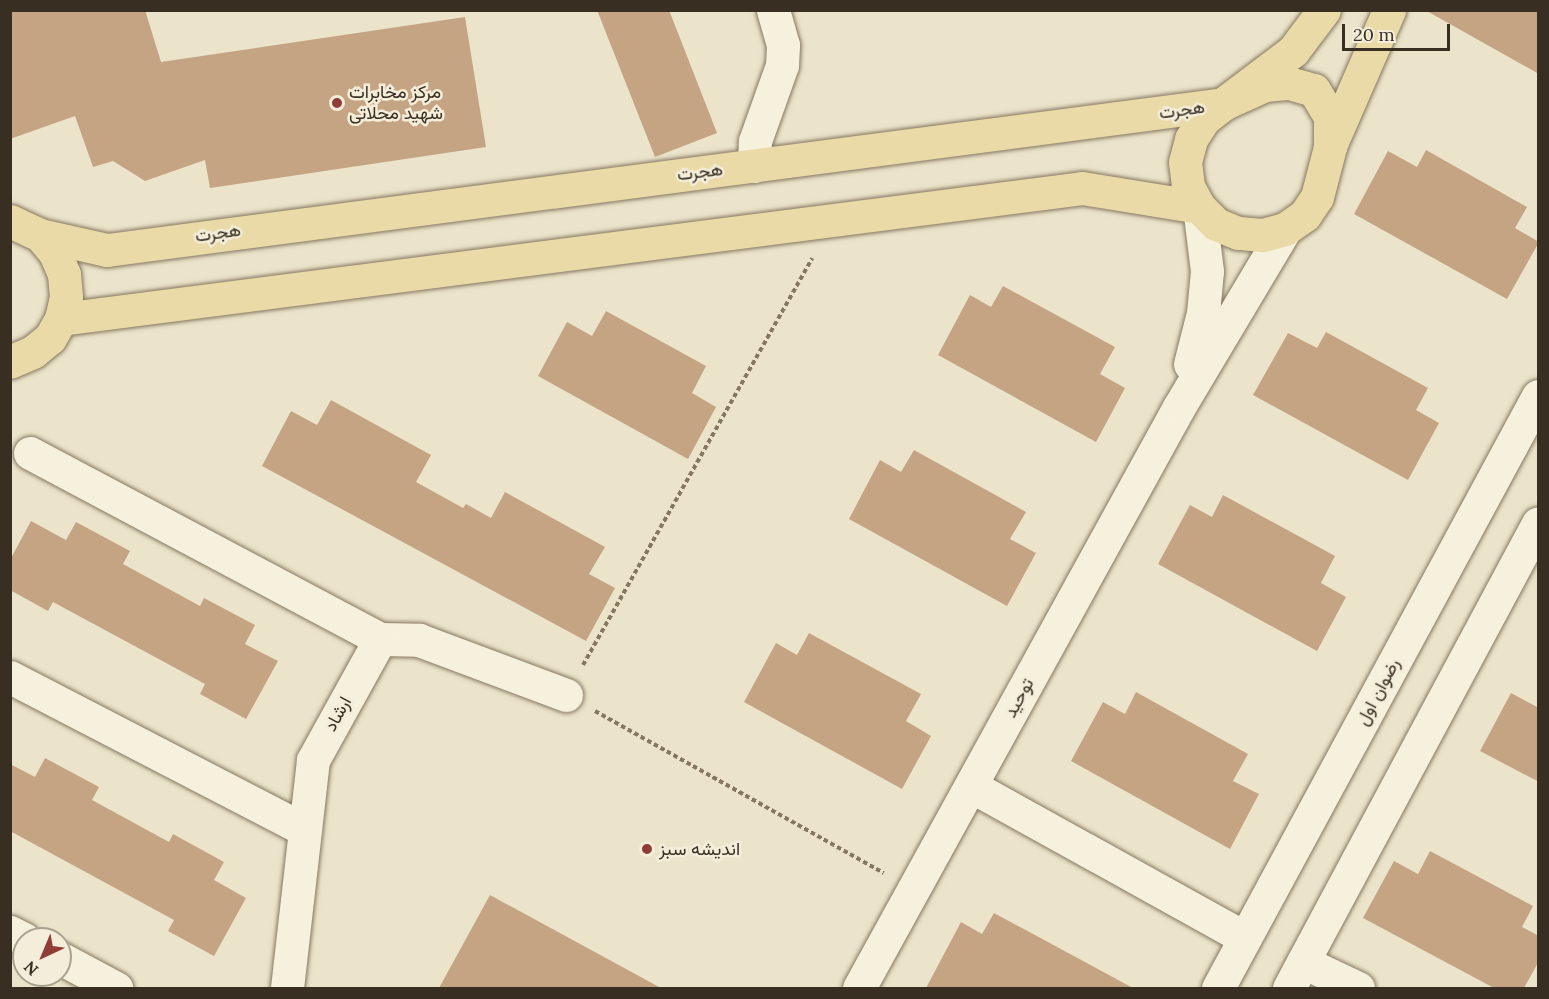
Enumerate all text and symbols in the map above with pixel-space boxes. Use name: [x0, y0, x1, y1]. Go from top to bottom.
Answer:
scale bar: [1345, 12, 1453, 50]
text: 20 m: [1353, 23, 1395, 46]
place label: مرکز مخابرات شهید محلاتی: [349, 82, 443, 124]
marker: مرکز مخابرات شهید محلاتی: [330, 96, 344, 110]
street label: هجرت: [1158, 96, 1206, 124]
street label: هجرت: [676, 158, 724, 186]
street label: هجرت: [194, 219, 242, 247]
street label: رضوان اول: [1351, 655, 1405, 729]
street label: توحید: [999, 675, 1039, 721]
street label: ارشاد: [320, 693, 356, 735]
place label: اندیشه سبز: [659, 838, 740, 860]
marker: اندیشه سبز: [640, 842, 654, 856]
north arrow: [12, 927, 72, 987]
text: N: [19, 957, 42, 980]

